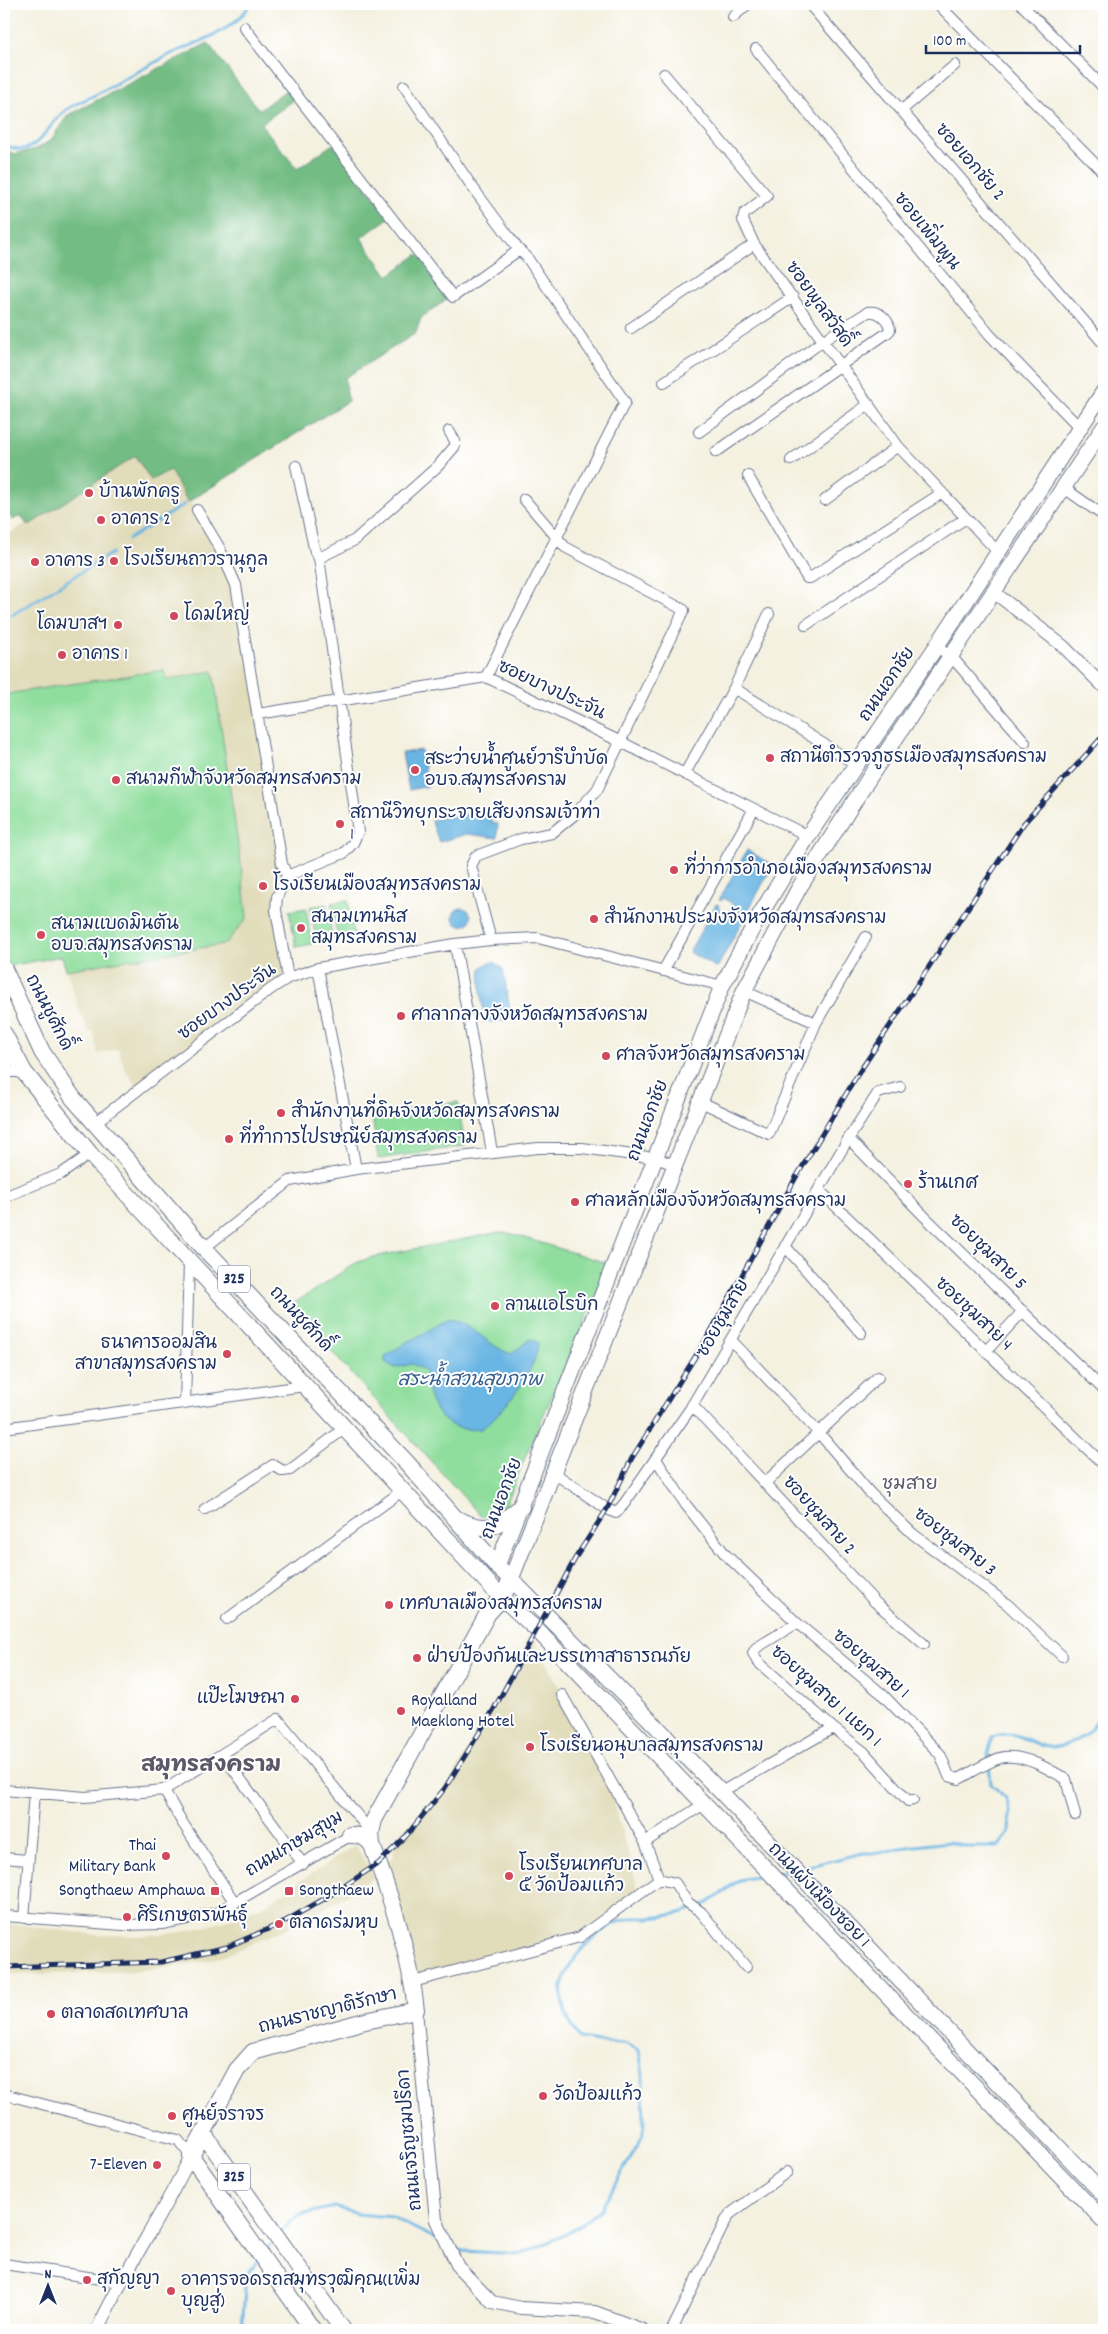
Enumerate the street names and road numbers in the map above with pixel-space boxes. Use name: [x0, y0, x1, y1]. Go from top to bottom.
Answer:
street label: ซอยเอกชัย 2: [928, 118, 1010, 207]
street label: ซอยเพิ่มพูน: [887, 183, 971, 276]
street label: ซอยพูลสวัสดิ์: [778, 253, 864, 353]
street label: ถนนเอกชัย: [853, 642, 922, 727]
street label: ซอยบางประจัน: [493, 654, 610, 727]
street label: ซอยบางประจัน: [173, 958, 283, 1047]
street label: ถนนชูศักดิ์: [18, 967, 84, 1056]
street label: ถนนเอกชัย: [621, 1076, 676, 1165]
street label: ซอยชุมสาย 5: [943, 1210, 1031, 1296]
road number: 325: [218, 1266, 250, 1292]
street label: ซอยชุมสาย 4: [929, 1272, 1017, 1358]
street label: ซอยชุมสาย: [692, 1275, 756, 1363]
street label: ถนนชูศักดิ์: [263, 1276, 343, 1359]
street label: ถนนเอกชัย: [475, 1454, 530, 1543]
street label: ซอยชุมสาย 2: [776, 1471, 860, 1561]
street label: ซอยชุมสาย 3: [907, 1503, 1001, 1583]
street label: ซอยชุมสาย 1: [826, 1624, 914, 1706]
street label: ซอยชุมสาย 1 แยก 1: [764, 1640, 886, 1754]
street label: ถนนเกษมสุขุม: [241, 1806, 349, 1884]
street label: ถนนผังเมืองซอย 1: [761, 1836, 876, 1954]
street label: ถนนราชญาติรักษา: [256, 1982, 400, 2041]
street label: ถนนเจริญชมปรีดา: [390, 2068, 430, 2212]
road number: 325: [218, 2164, 250, 2190]

